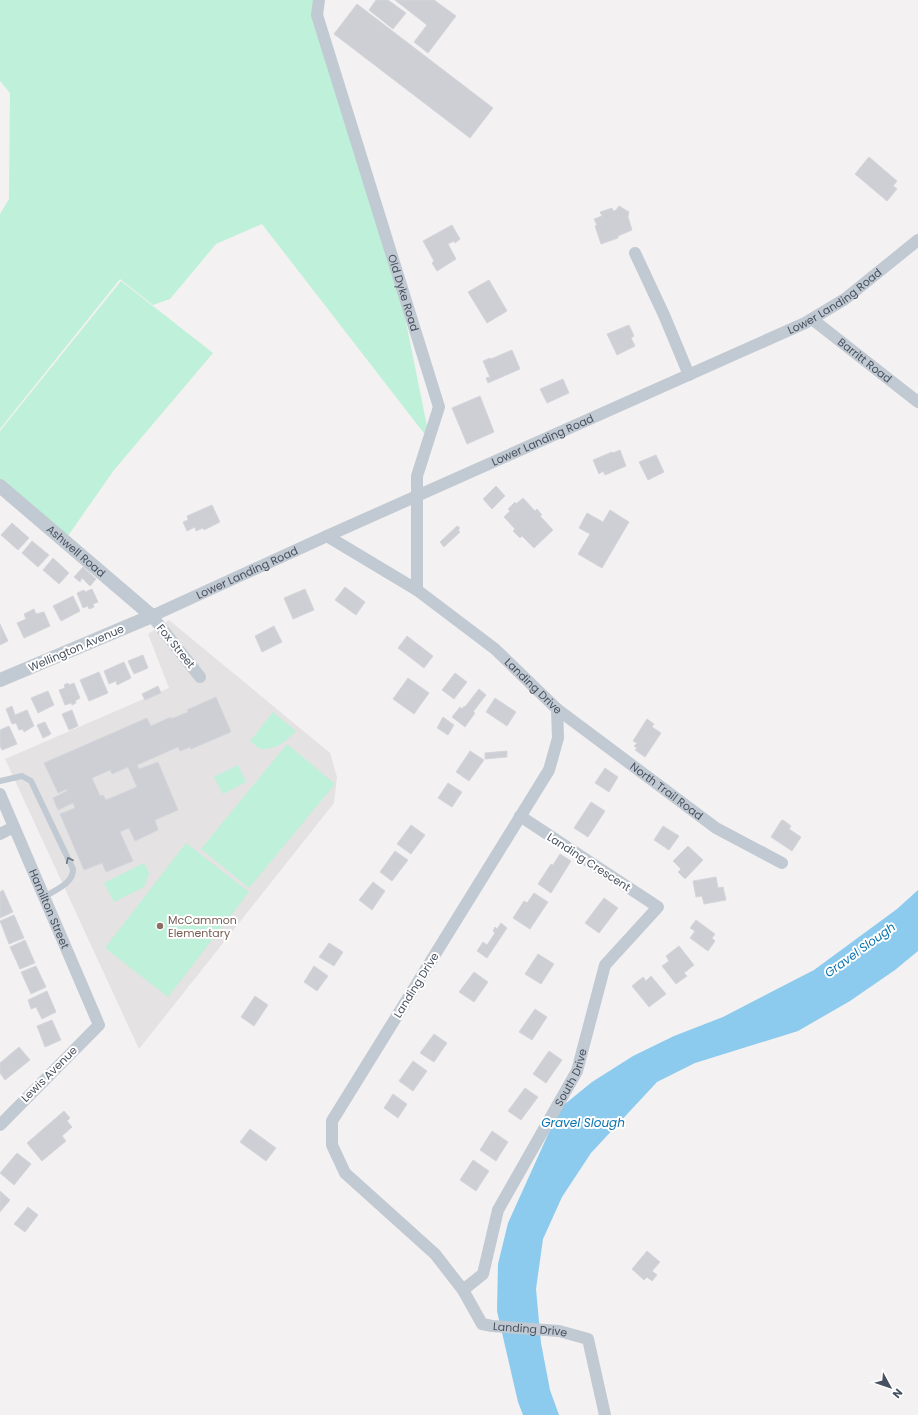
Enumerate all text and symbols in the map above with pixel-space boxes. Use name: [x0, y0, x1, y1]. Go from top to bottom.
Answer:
street label: Old Dyke Road: [384, 252, 423, 333]
street label: Lower Landing Road: [785, 264, 885, 338]
street label: Barritt Road: [834, 334, 895, 387]
street label: Lower Landing Road: [489, 410, 596, 470]
street label: Ashwell Road: [43, 521, 109, 581]
street label: Lower Landing Road: [194, 542, 300, 603]
street label: Fox Street: [153, 620, 199, 672]
street label: Wellington Avenue: [26, 621, 126, 675]
street label: Landing Drive: [501, 654, 565, 718]
street label: North Trail Road: [627, 758, 706, 824]
street label: Landing Crescent: [544, 829, 634, 895]
one-way arrow: [66, 857, 74, 864]
street label: Hamilton Street: [25, 867, 73, 951]
place label: McCammon Elementary: [168, 912, 237, 941]
water label: Gravel Slough: [821, 918, 899, 981]
marker: McCammon Elementary: [155, 921, 165, 931]
street label: Landing Drive: [390, 949, 443, 1021]
street label: Lewis Avenue: [17, 1042, 81, 1106]
street label: South Drive: [551, 1047, 591, 1109]
water label: Gravel Slough: [541, 1114, 625, 1131]
street label: Landing Drive: [493, 1318, 569, 1341]
north arrow: [870, 1367, 910, 1407]
text: N: [889, 1385, 906, 1402]

